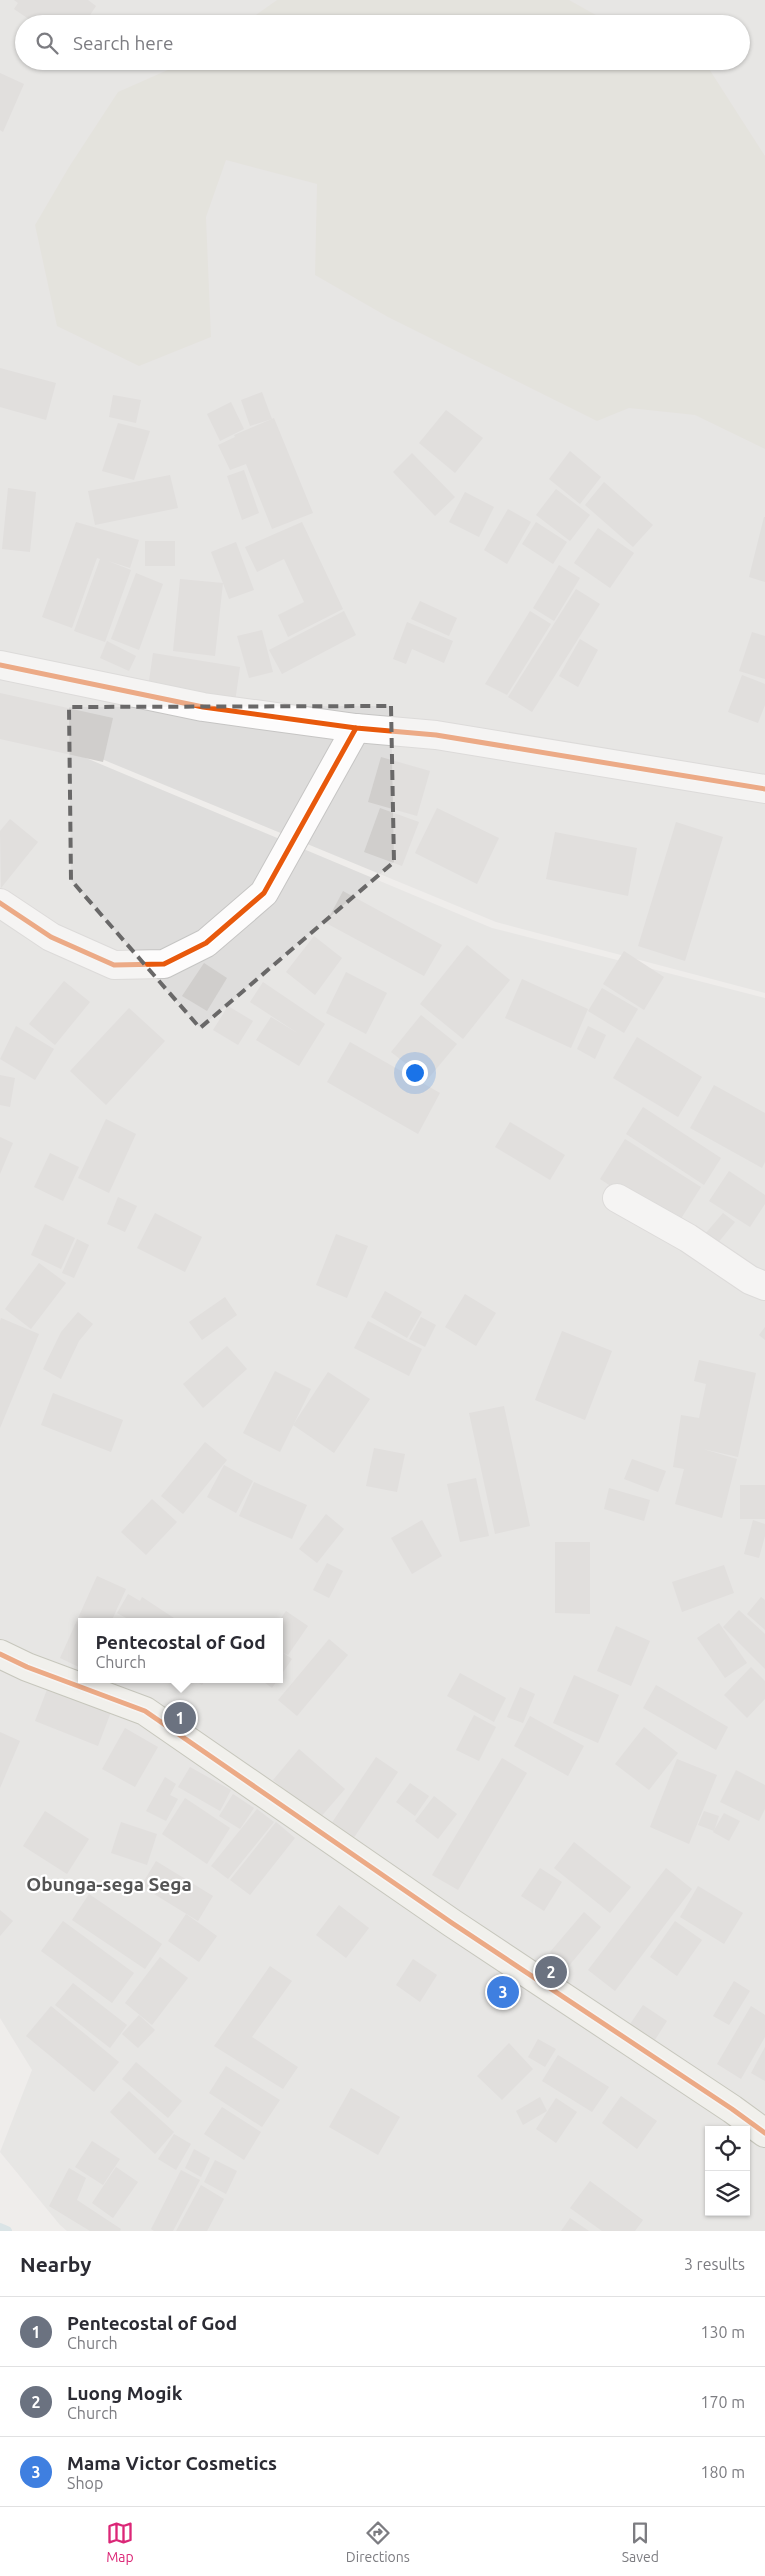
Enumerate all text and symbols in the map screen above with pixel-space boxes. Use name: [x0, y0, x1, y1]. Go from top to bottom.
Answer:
search box: [15, 15, 750, 70]
icon: search: [33, 29, 61, 57]
text: Search here: [73, 32, 173, 54]
your location: [402, 1060, 428, 1086]
popup: [78, 1618, 283, 1683]
text: Pentecostal of God: [95, 1631, 266, 1653]
text: Church: [95, 1653, 146, 1671]
pin: 1: [164, 1699, 196, 1737]
district label: Obunga-sega Sega: [26, 1873, 192, 1895]
pin: 2: [535, 1953, 567, 1991]
pin: 3: [487, 1973, 519, 2011]
map controls: [705, 2126, 750, 2216]
button: locate: [705, 2126, 750, 2171]
button: layers: [705, 2171, 750, 2216]
text: Nearby: [20, 2252, 91, 2276]
text: 3 results: [684, 2255, 745, 2273]
text: Pentecostal of God: [67, 2312, 237, 2334]
text: 1: [31, 2323, 41, 2341]
text: 130 m: [700, 2323, 745, 2341]
text: Church: [67, 2334, 118, 2352]
text: Luong Mogik: [67, 2382, 182, 2404]
text: 2: [31, 2393, 41, 2411]
text: 170 m: [700, 2393, 745, 2411]
text: Church: [67, 2404, 118, 2422]
text: Mama Victor Cosmetics: [67, 2452, 277, 2474]
text: 3: [31, 2463, 41, 2481]
text: 180 m: [700, 2463, 745, 2481]
text: Shop: [67, 2474, 103, 2492]
tab: Map: [106, 2519, 134, 2565]
tab: Directions: [346, 2519, 410, 2565]
tab: Saved: [622, 2519, 659, 2565]

